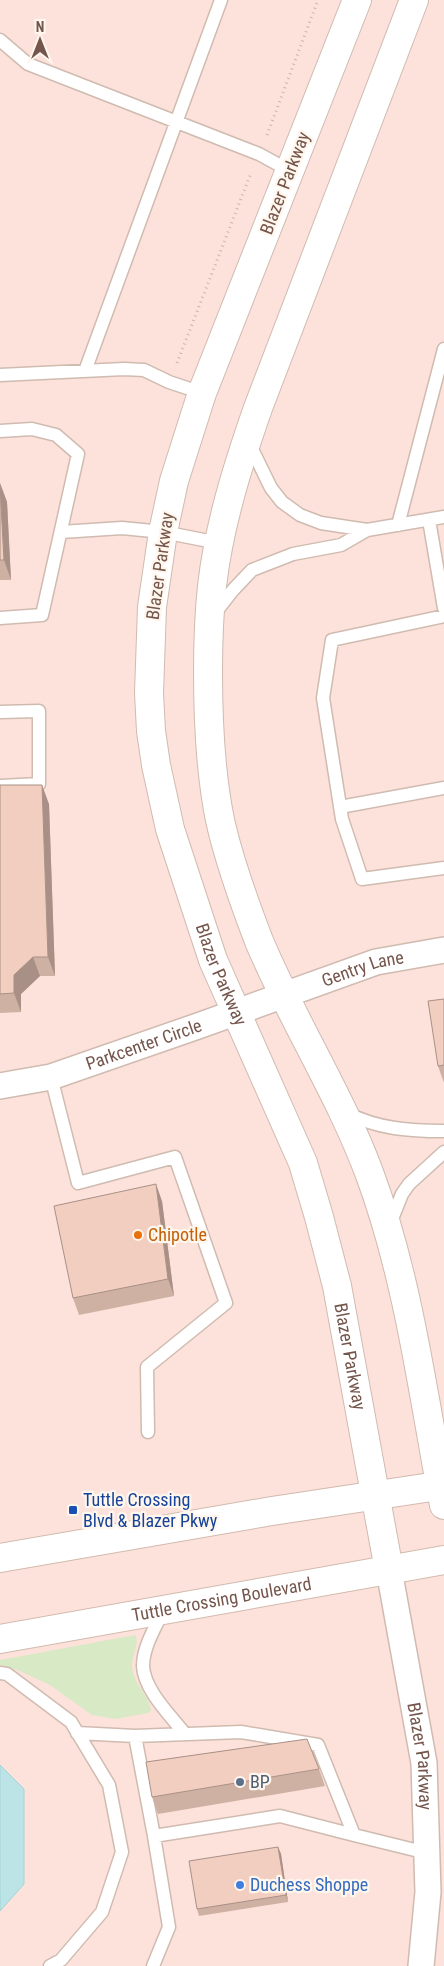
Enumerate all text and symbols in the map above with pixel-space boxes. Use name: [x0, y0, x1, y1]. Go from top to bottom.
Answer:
north arrow: [15, 15, 65, 65]
text: N: [36, 19, 44, 35]
street label: Blazer Parkway: [255, 128, 314, 237]
street label: Blazer Parkway: [142, 510, 177, 621]
street label: Blazer Parkway: [192, 921, 252, 1029]
street label: Gentry Lane: [319, 946, 405, 991]
street label: Parkcenter Circle: [83, 1015, 204, 1074]
place label: Chipotle: [148, 1224, 207, 1245]
marker: Chipotle: [132, 1229, 144, 1241]
street label: Blazer Parkway: [330, 1301, 371, 1412]
place label: Tuttle Crossing Blvd & Blazer Pkwy: [83, 1489, 218, 1531]
marker: Tuttle Crossing Blvd & Blazer Pkwy: [67, 1504, 79, 1516]
street label: Tuttle Crossing Boulevard: [130, 1573, 313, 1625]
street label: Blazer Parkway: [403, 1701, 436, 1811]
place label: BP: [250, 1771, 270, 1792]
marker: BP: [234, 1776, 246, 1788]
place label: Duchess Shoppe: [250, 1874, 368, 1895]
marker: Duchess Shoppe: [234, 1879, 246, 1891]

